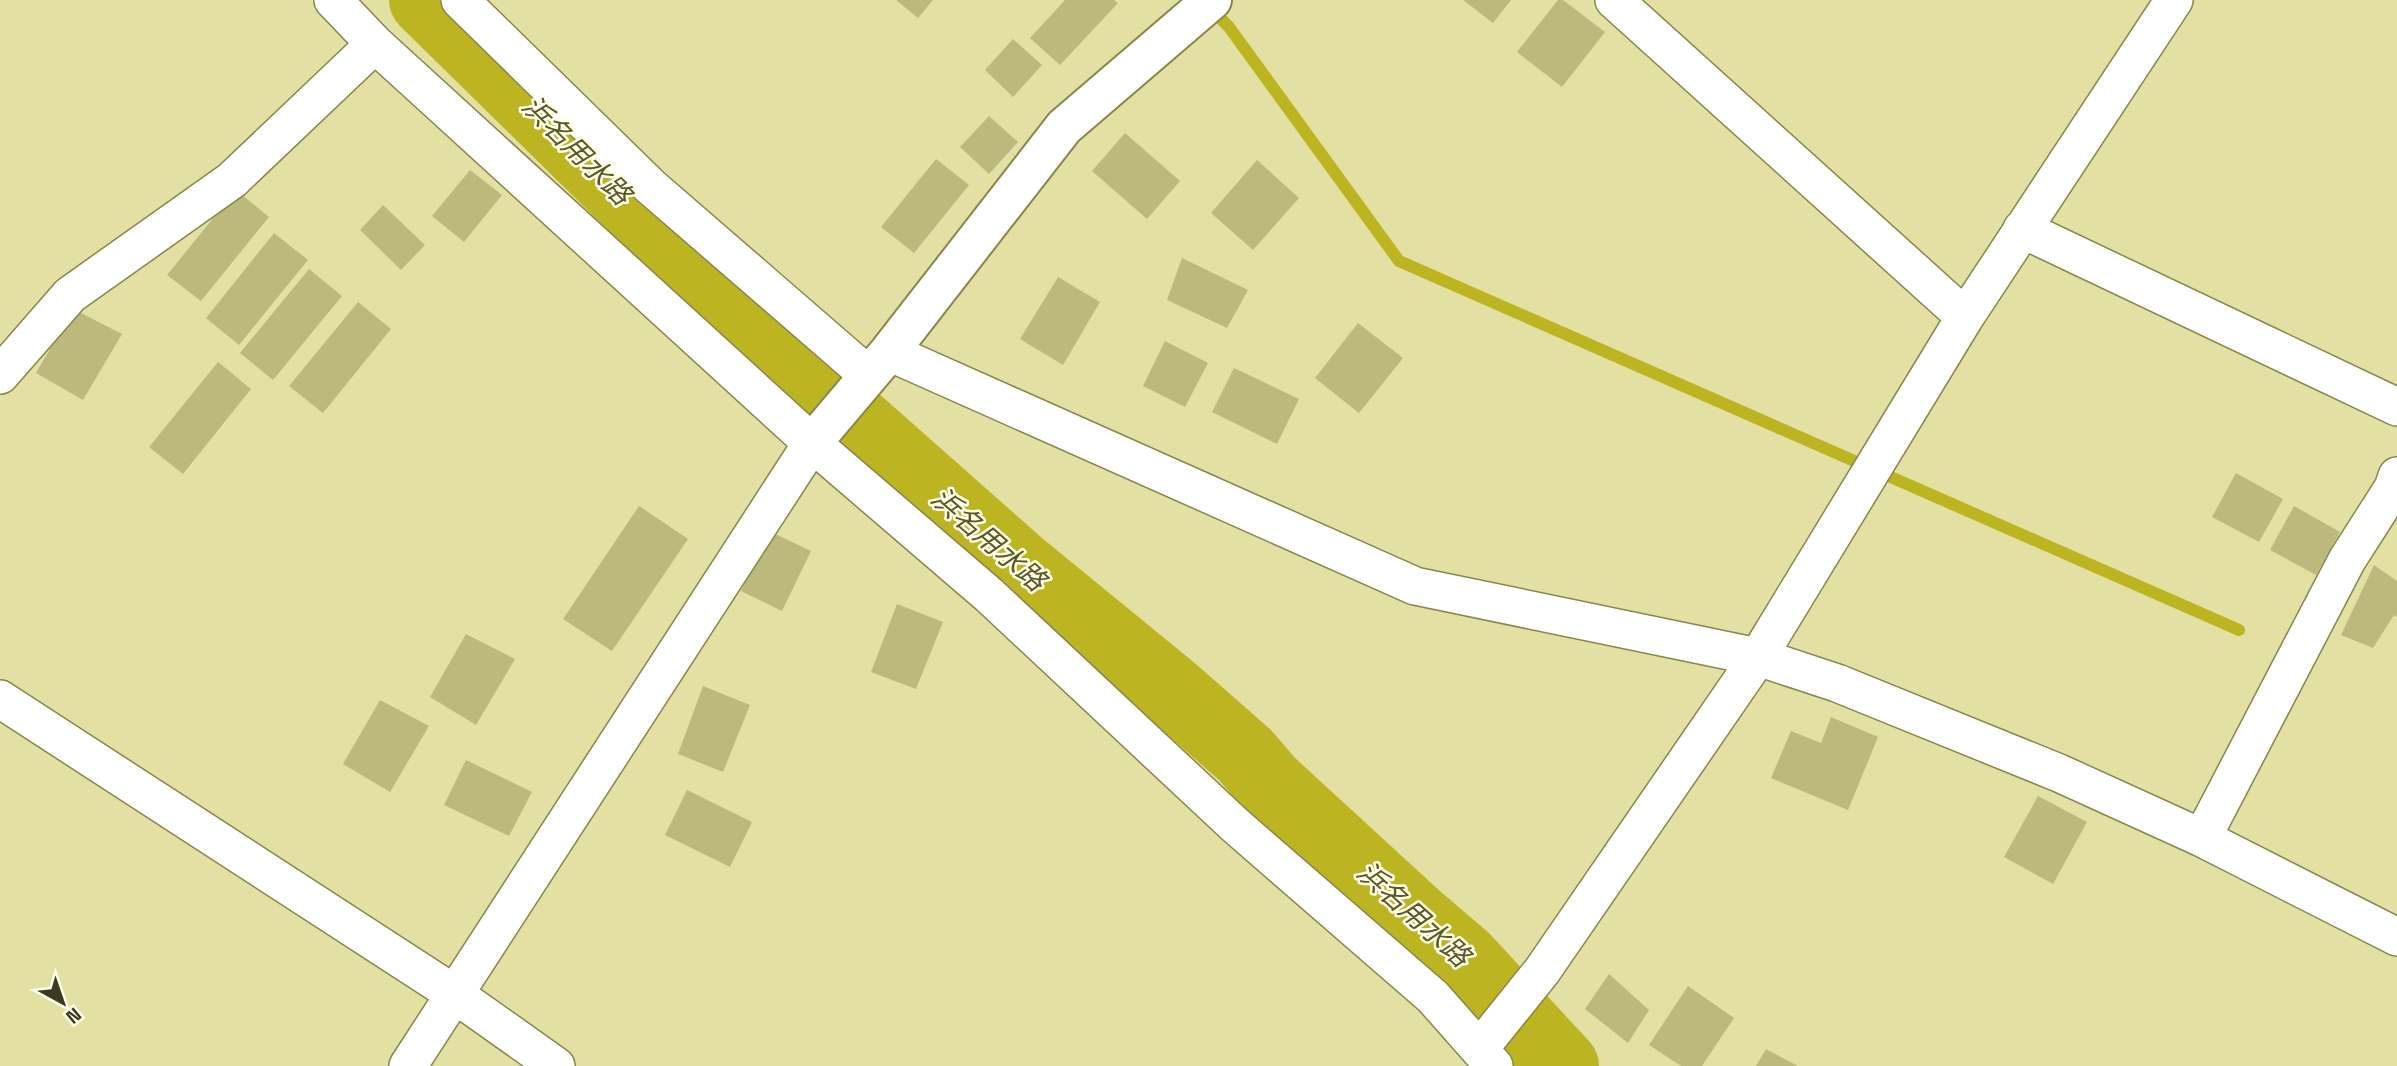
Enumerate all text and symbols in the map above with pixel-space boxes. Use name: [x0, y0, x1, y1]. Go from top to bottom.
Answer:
water label: 浜名用水路: [515, 88, 641, 214]
water label: 浜名用水路: [924, 479, 1055, 600]
water label: 浜名用水路: [1350, 854, 1480, 976]
north arrow: [28, 968, 98, 1038]
text: N: [61, 1002, 87, 1029]

